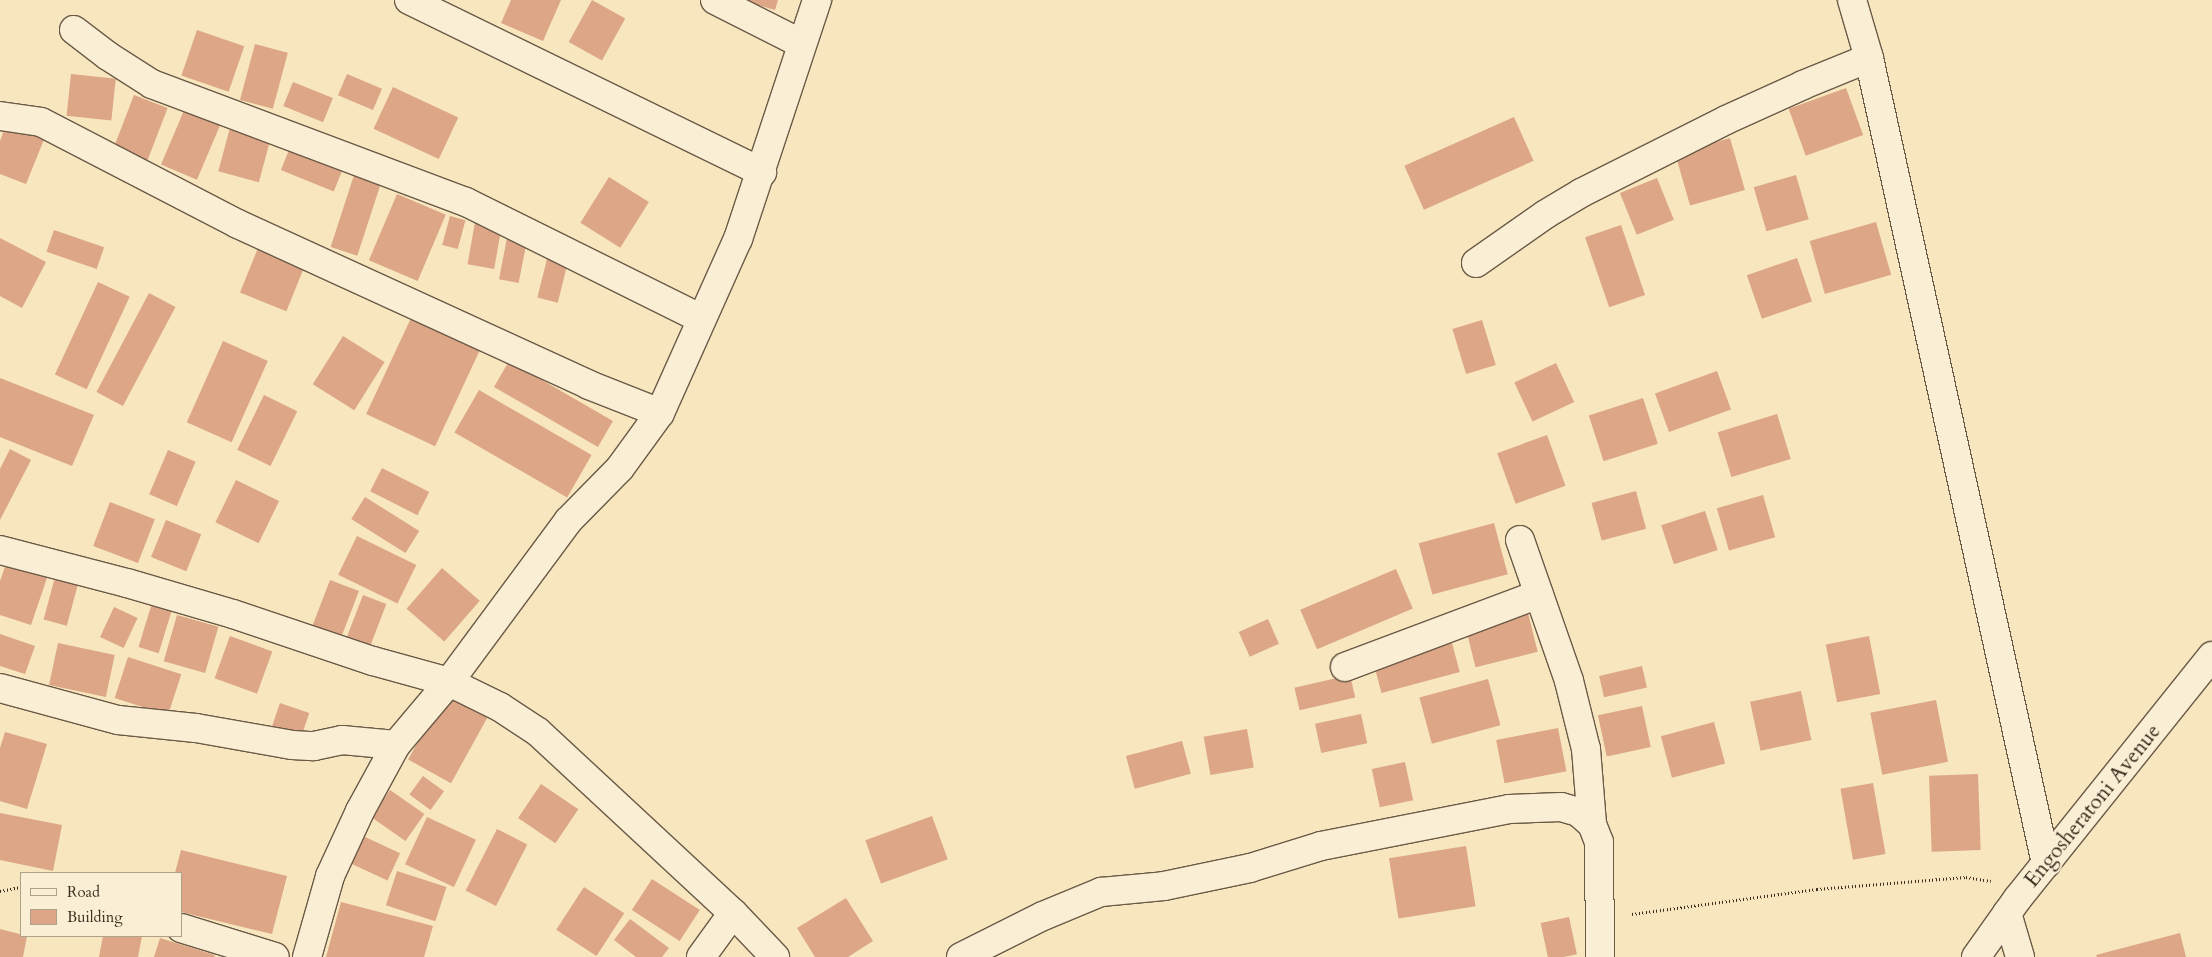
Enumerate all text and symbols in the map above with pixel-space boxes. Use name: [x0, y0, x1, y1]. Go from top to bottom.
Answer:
street label: Engosheratoni Avenue: [2020, 719, 2166, 893]
legend: [20, 872, 182, 937]
text: Road: [67, 882, 100, 902]
text: Building: [67, 907, 123, 927]

